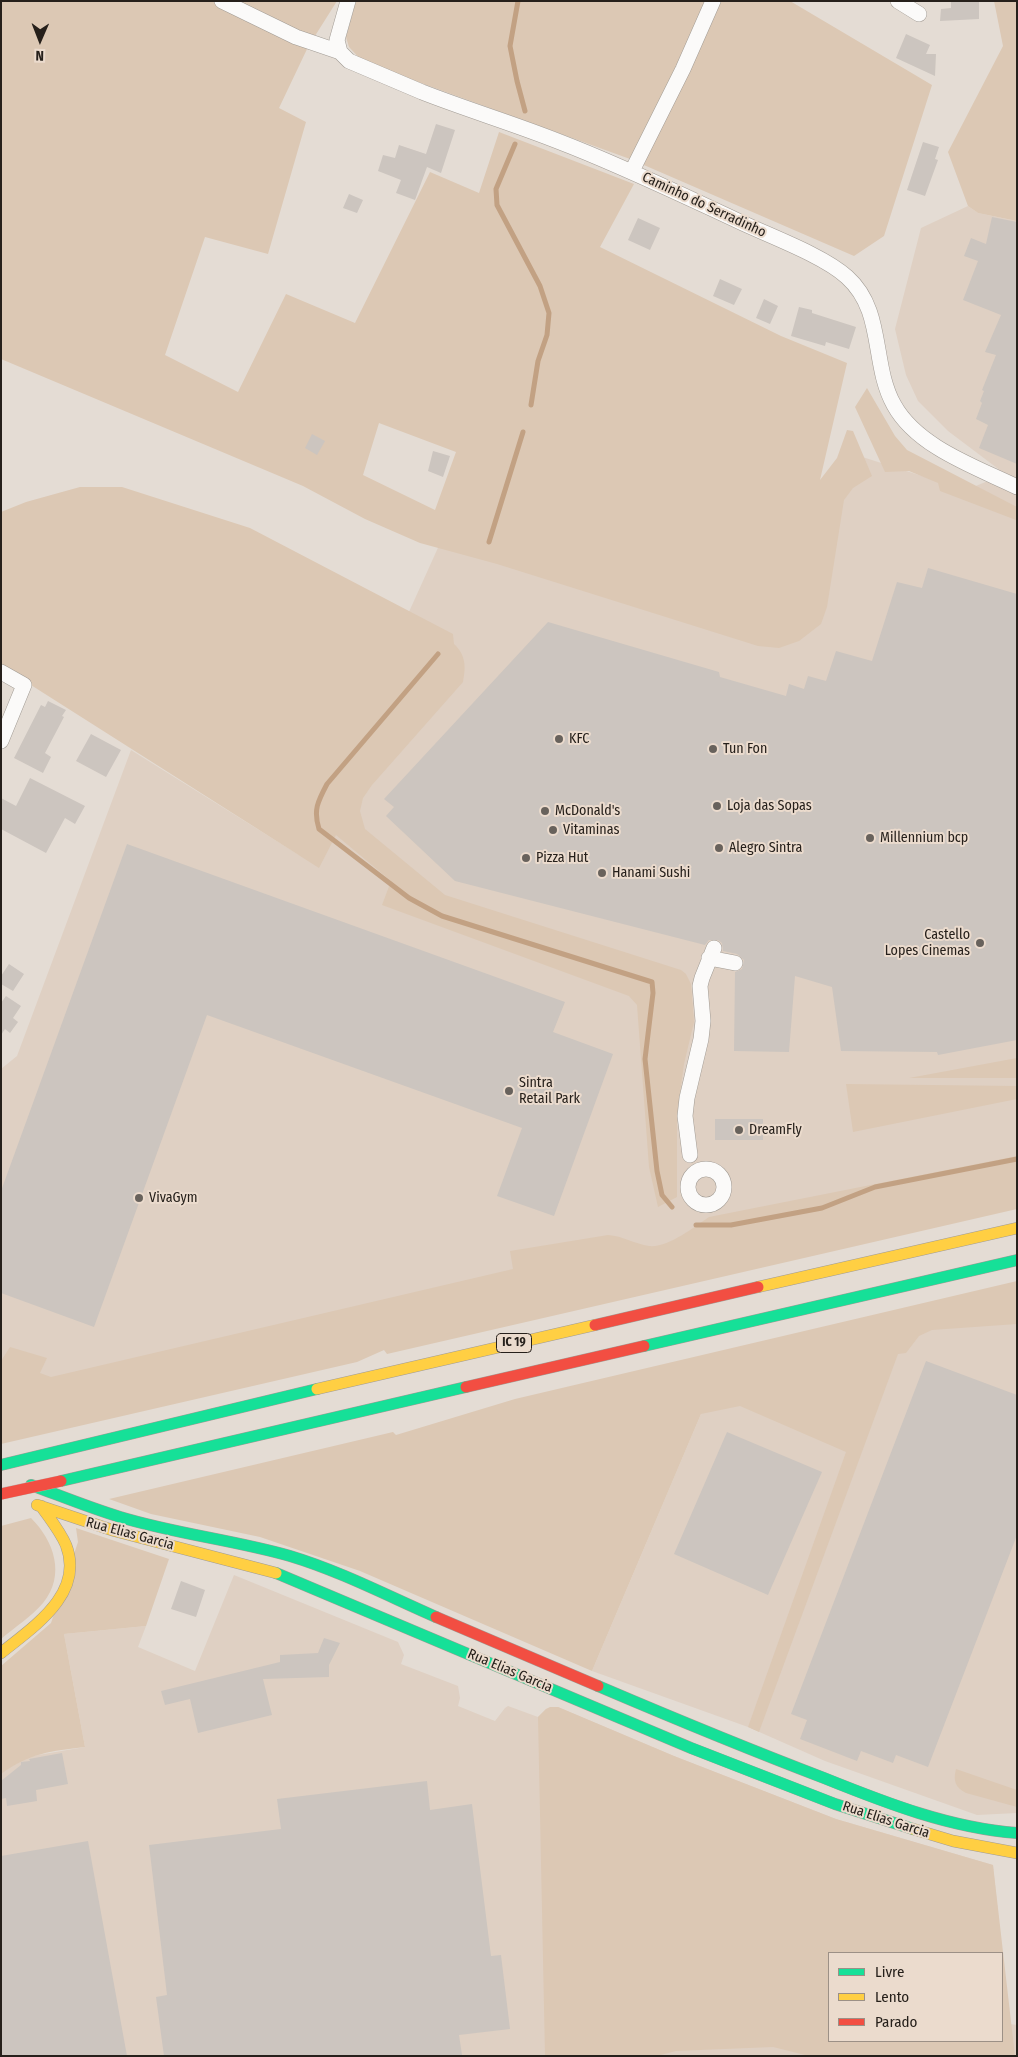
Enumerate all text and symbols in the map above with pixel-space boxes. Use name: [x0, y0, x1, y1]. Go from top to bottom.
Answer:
north arrow: [15, 15, 65, 65]
text: N: [35, 47, 44, 64]
street label: Caminho do Serradinho: [639, 169, 769, 241]
place label: KFC: [569, 731, 589, 747]
marker: KFC: [553, 733, 565, 745]
place label: Tun Fon: [723, 741, 767, 757]
marker: Tun Fon: [707, 743, 719, 755]
place label: Loja das Sopas: [727, 798, 812, 814]
marker: Loja das Sopas: [711, 800, 723, 812]
place label: McDonald's: [555, 803, 620, 819]
marker: McDonald's: [539, 805, 551, 817]
place label: Vitaminas: [563, 822, 619, 838]
marker: Vitaminas: [547, 824, 559, 836]
place label: Millennium bcp: [880, 830, 968, 846]
marker: Millennium bcp: [864, 832, 876, 844]
place label: Alegro Sintra: [729, 840, 802, 856]
marker: Alegro Sintra: [713, 842, 725, 854]
place label: Pizza Hut: [536, 850, 588, 866]
marker: Pizza Hut: [520, 852, 532, 864]
place label: Hanami Sushi: [612, 865, 690, 881]
marker: Hanami Sushi: [596, 867, 608, 879]
place label: Castello Lopes Cinemas: [885, 927, 970, 960]
marker: Castello Lopes Cinemas: [974, 937, 986, 949]
place label: Sintra Retail Park: [519, 1075, 580, 1108]
marker: Sintra Retail Park: [503, 1085, 515, 1097]
place label: DreamFly: [749, 1122, 802, 1138]
marker: DreamFly: [733, 1124, 745, 1136]
place label: VivaGym: [149, 1190, 198, 1206]
marker: VivaGym: [133, 1192, 145, 1204]
road number: IC 19: [496, 1334, 532, 1352]
street label: Rua Elias Garcia: [84, 1514, 176, 1554]
street label: Rua Elias Garcia: [465, 1646, 555, 1696]
street label: Rua Elias Garcia: [840, 1798, 932, 1842]
legend: [828, 1952, 1003, 2042]
text: Livre: [875, 1963, 904, 1981]
text: Lento: [875, 1988, 909, 2006]
text: Parado: [875, 2013, 917, 2031]

